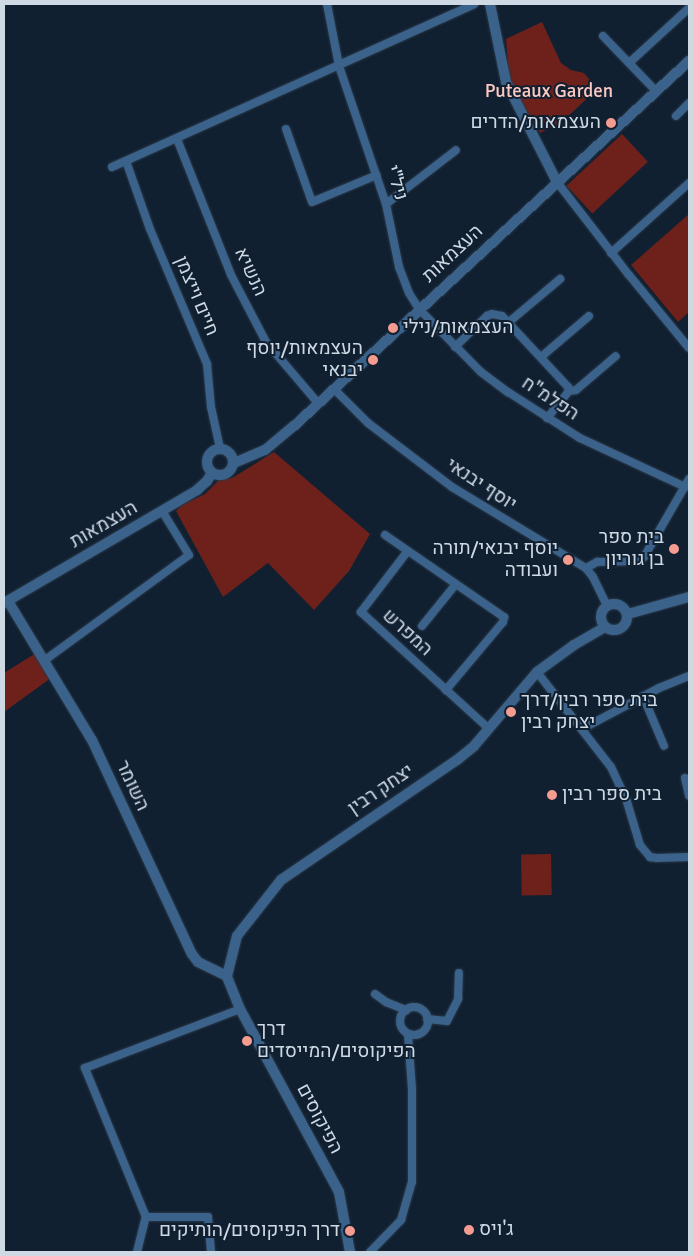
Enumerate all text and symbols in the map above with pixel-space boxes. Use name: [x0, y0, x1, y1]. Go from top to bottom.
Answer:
park label: Puteaux Garden: [485, 81, 613, 103]
place label: העצמאות/הדרים: [471, 112, 601, 134]
marker: העצמאות/הדרים: [605, 117, 617, 129]
street label: ניל"י: [380, 163, 412, 203]
street label: העצמאות: [418, 220, 488, 288]
street label: הנשיא: [229, 244, 271, 300]
street label: חיים וייצמן: [169, 253, 223, 339]
place label: העצמאות/נילי: [403, 317, 513, 339]
marker: העצמאות/נילי: [387, 322, 399, 334]
place label: העצמאות/יוסף יבנאי: [246, 338, 363, 382]
marker: העצמאות/יוסף יבנאי: [367, 354, 379, 366]
street label: הפלמ"ח: [517, 372, 583, 426]
street label: יוסף יבנאי: [441, 454, 521, 516]
street label: העצמאות: [66, 497, 142, 553]
place label: בית ספר בן גוריון: [599, 527, 664, 571]
place label: יוסף יבנאי/תורה ועבודה: [433, 538, 558, 582]
marker: בית ספר בן גוריון: [668, 543, 680, 555]
marker: יוסף יבנאי/תורה ועבודה: [562, 554, 574, 566]
street label: המפרש: [377, 605, 437, 661]
place label: בית ספר רבין/דרך יצחק רבין: [521, 690, 657, 734]
marker: בית ספר רבין/דרך יצחק רבין: [505, 706, 517, 718]
street label: השומר: [110, 757, 154, 815]
street label: יצחק רבין: [344, 760, 418, 820]
place label: בית ספר רבין: [562, 784, 662, 806]
marker: בית ספר רבין: [546, 789, 558, 801]
place label: דרך הפיקוסים/המייסדים: [257, 1019, 416, 1063]
marker: דרך הפיקוסים/המייסדים: [241, 1035, 253, 1047]
street label: הפיקוסים: [291, 1080, 347, 1158]
place label: ג'ויס: [479, 1219, 514, 1241]
place label: דרך הפיקוסים/הותיקים: [159, 1220, 340, 1242]
marker: ג'ויס: [463, 1224, 475, 1236]
marker: דרך הפיקוסים/הותיקים: [344, 1225, 356, 1237]

